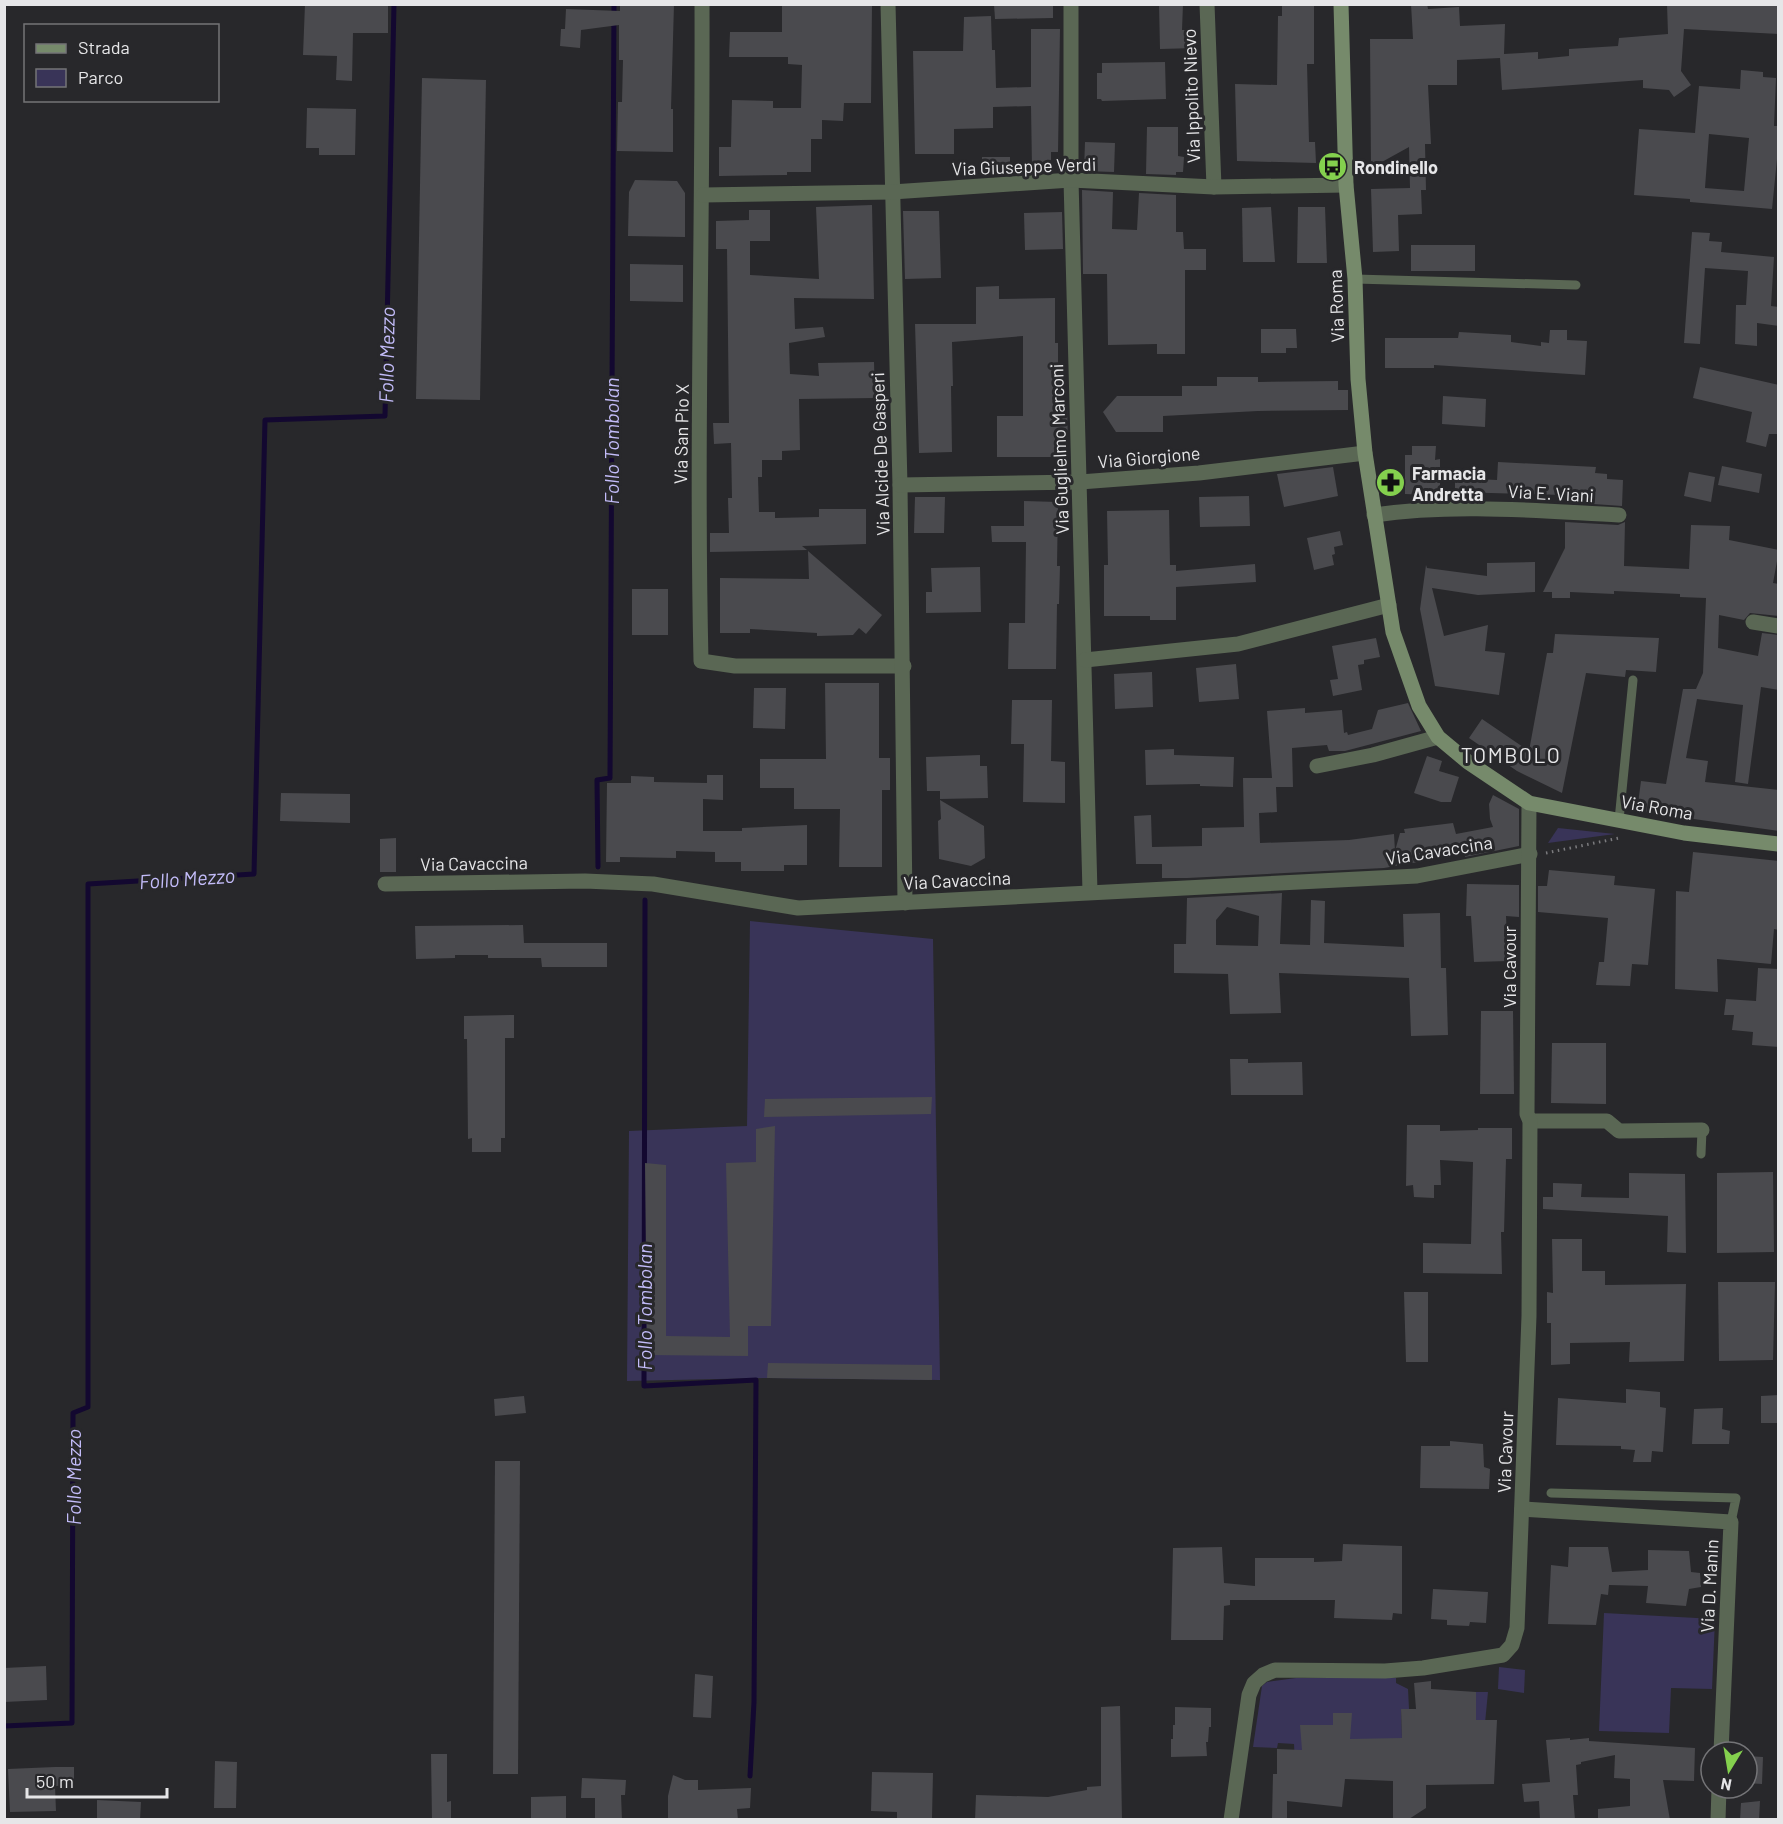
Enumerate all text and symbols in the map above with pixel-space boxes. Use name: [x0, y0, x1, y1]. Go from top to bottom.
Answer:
legend: [24, 24, 219, 102]
street label: Via Ippolito Nievo: [1178, 28, 1204, 164]
text: Strada: [78, 36, 130, 58]
text: Parco: [78, 66, 123, 88]
bus stop icon: Rondinello: [1317, 151, 1349, 183]
street label: Via Giuseppe Verdi: [951, 152, 1097, 180]
place label: Rondinello: [1354, 156, 1438, 178]
street label: Via Roma: [1324, 269, 1348, 343]
water label: Follo Mezzo: [373, 307, 399, 403]
street label: Via Guglielmo Marconi: [1045, 363, 1073, 535]
street label: Via Alcide De Gasperi: [866, 372, 894, 536]
water label: Follo Tombolan: [599, 378, 623, 504]
street label: Via San Pio X: [669, 384, 693, 484]
street label: Via Giorgione: [1097, 442, 1201, 472]
place label: Farmacia Andretta: [1412, 462, 1486, 505]
pharmacy icon: Farmacia Andretta: [1375, 467, 1407, 499]
street label: Via E. Viani: [1507, 480, 1595, 506]
district label: TOMBOLO: [1461, 742, 1561, 767]
street label: Via Roma: [1619, 790, 1695, 824]
street label: Via Cavaccina: [1384, 831, 1494, 869]
street label: Via Cavaccina: [420, 851, 528, 875]
water label: Follo Mezzo: [138, 863, 236, 893]
street label: Via Cavaccina: [903, 866, 1011, 894]
street label: Via Cavour: [1498, 925, 1520, 1008]
water label: Follo Tombolan: [632, 1244, 656, 1370]
street label: Via Cavour: [1493, 1410, 1517, 1493]
water label: Follo Mezzo: [61, 1429, 85, 1525]
street label: Via D. Manin: [1696, 1539, 1722, 1633]
north arrow: [1699, 1740, 1759, 1800]
scale bar: [27, 1761, 166, 1799]
text: 50 m: [36, 1770, 74, 1792]
text: N: [1719, 1775, 1733, 1796]

